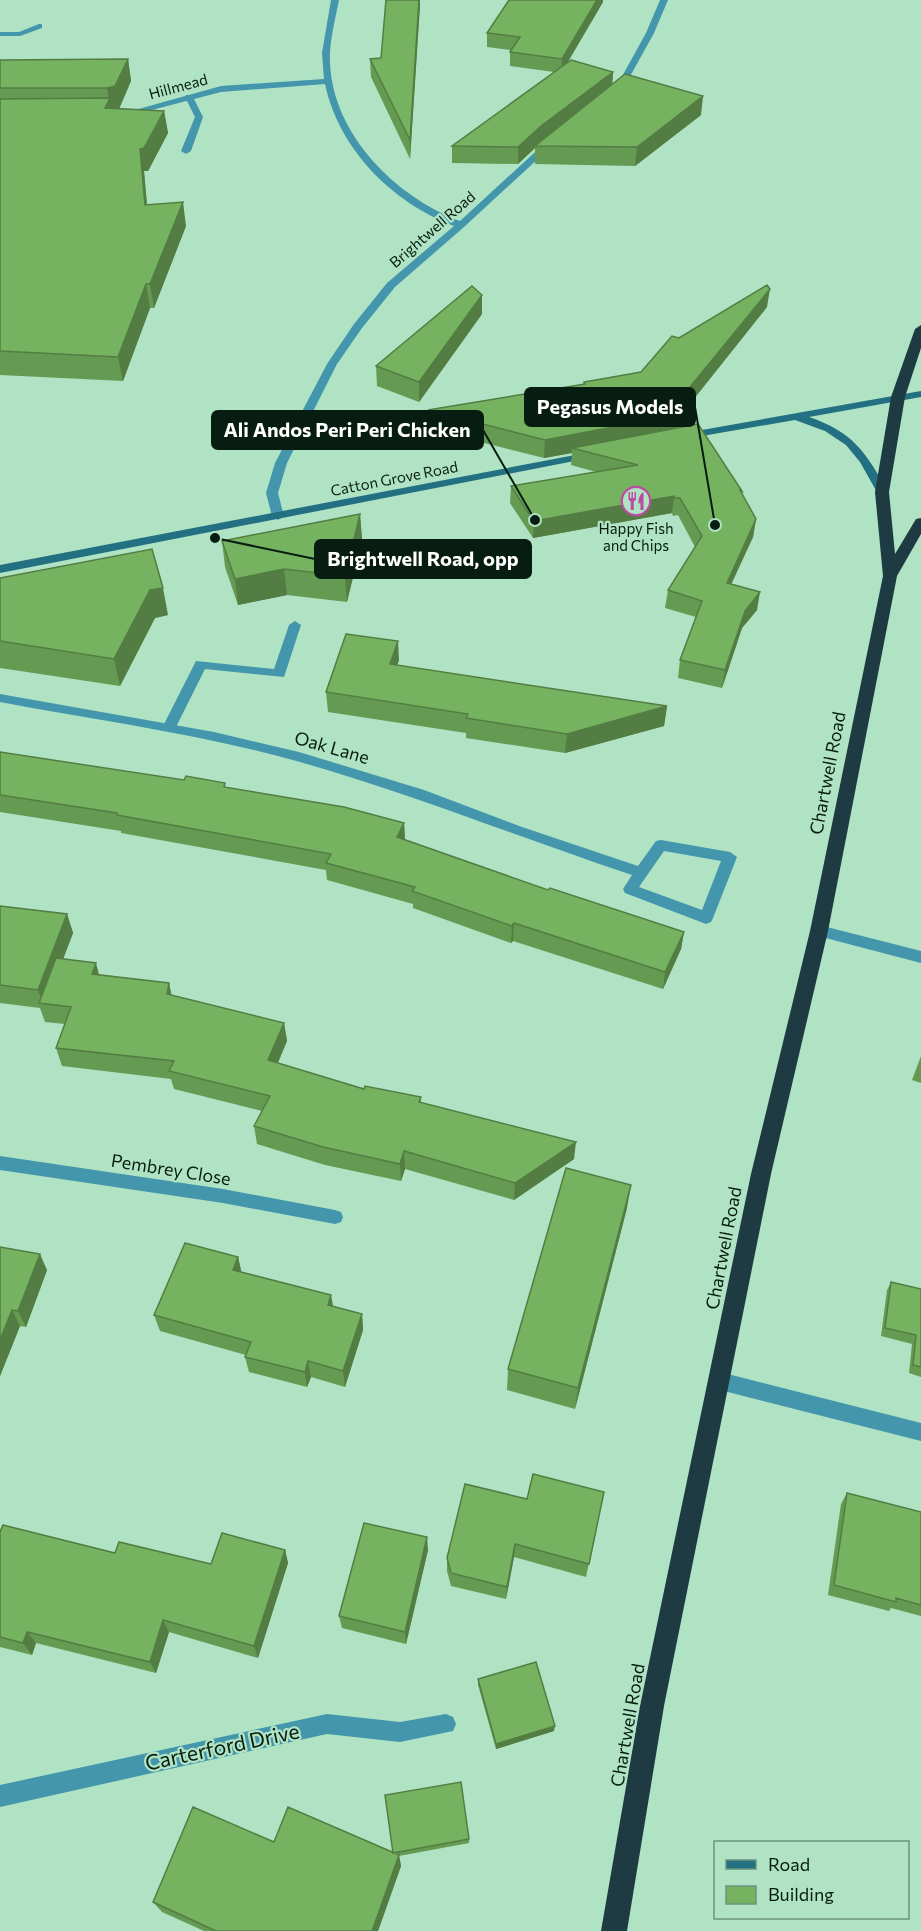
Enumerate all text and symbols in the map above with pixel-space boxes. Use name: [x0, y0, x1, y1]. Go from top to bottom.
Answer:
street label: Hillmead: [147, 70, 209, 102]
street label: Brightwell Road: [385, 187, 479, 271]
callout: Pegasus Models: [525, 388, 695, 426]
text: Pegasus Models: [537, 394, 683, 418]
callout: Ali Andos Peri Peri Chicken: [212, 411, 483, 449]
text: Ali Andos Peri Peri Chicken: [223, 417, 471, 441]
street label: Catton Grove Road: [329, 457, 459, 499]
restaurant icon: Happy Fish and Chips: [620, 485, 652, 517]
place label: Happy Fish and Chips: [598, 519, 674, 554]
callout: Brightwell Road, opp: [315, 540, 531, 578]
text: Brightwell Road, opp: [327, 546, 519, 570]
street label: Chartwell Road: [804, 710, 850, 836]
street label: Oak Lane: [292, 726, 372, 768]
street label: Pembrey Close: [110, 1149, 232, 1189]
street label: Chartwell Road: [700, 1185, 746, 1311]
street label: Chartwell Road: [605, 1662, 649, 1788]
street label: Carterford Drive: [143, 1717, 301, 1775]
legend: [714, 1841, 909, 1919]
text: Road: [768, 1853, 810, 1875]
text: Building: [768, 1883, 834, 1905]

